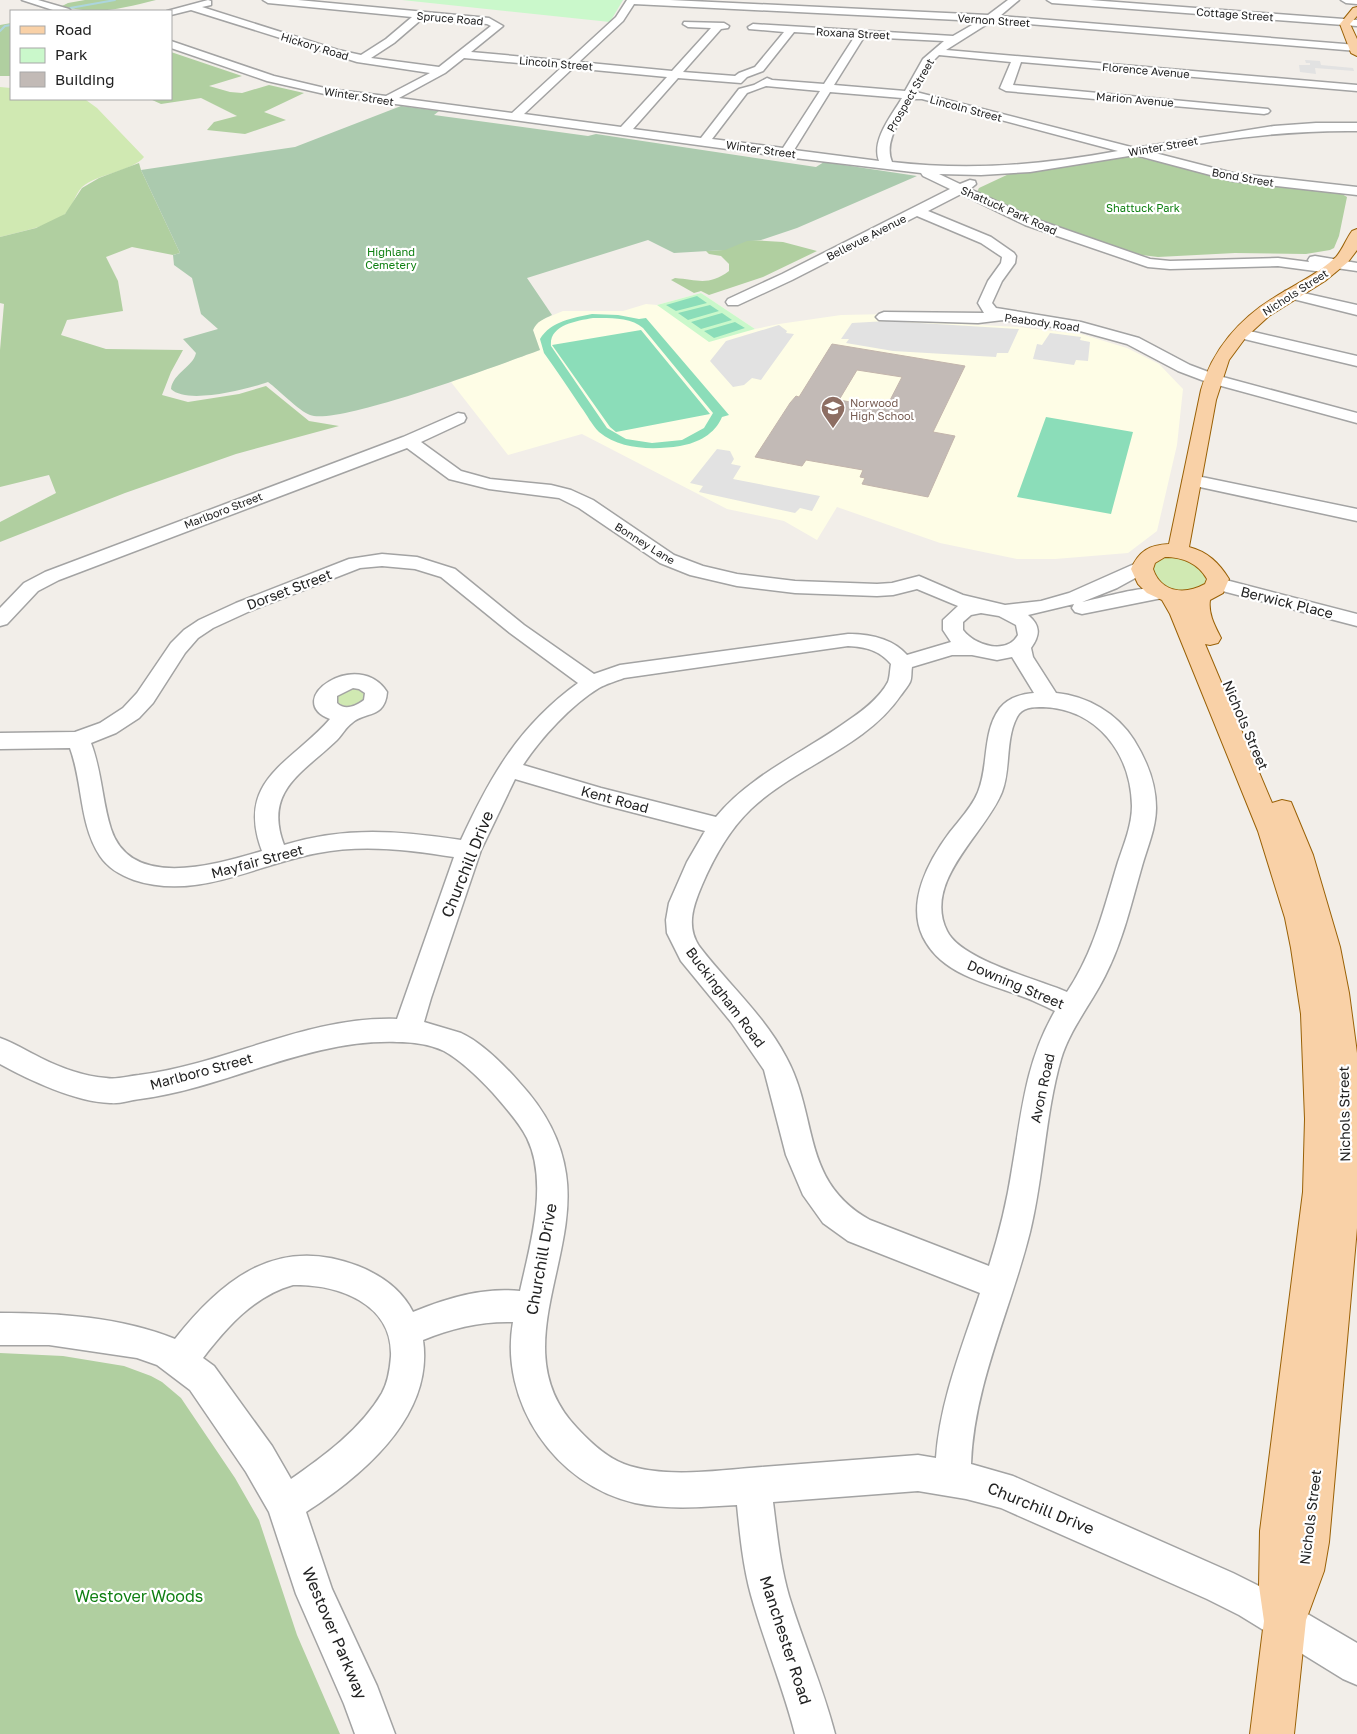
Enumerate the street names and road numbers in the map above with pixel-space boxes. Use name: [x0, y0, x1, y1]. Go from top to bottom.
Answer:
street label: Cottage Street: [1196, 5, 1274, 23]
street label: Spruce Road: [416, 9, 484, 27]
street label: Vernon Street: [957, 11, 1031, 29]
street label: Roxana Street: [816, 25, 890, 41]
street label: Hickory Road: [279, 29, 351, 63]
street label: Lincoln Street: [518, 53, 594, 73]
street label: Prospect Street: [884, 56, 936, 134]
street label: Florence Avenue: [1102, 60, 1190, 80]
street label: Winter Street: [323, 84, 395, 108]
street label: Marion Avenue: [1096, 89, 1174, 109]
street label: Lincoln Street: [928, 92, 1004, 124]
street label: Winter Street: [1127, 133, 1199, 159]
street label: Winter Street: [725, 138, 797, 160]
street label: Bond Street: [1211, 165, 1275, 189]
street label: Shattuck Park Road: [959, 183, 1059, 237]
street label: Bellevue Avenue: [824, 211, 908, 263]
street label: Nichols Street: [1260, 266, 1330, 318]
street label: Peabody Road: [1004, 310, 1080, 334]
street label: Marlboro Street: [182, 489, 264, 531]
street label: Bonney Lane: [613, 519, 677, 567]
street label: Dorset Street: [244, 565, 334, 613]
street label: Berwick Place: [1239, 582, 1335, 622]
street label: Nichols Street: [1219, 678, 1273, 772]
street label: Kent Road: [579, 782, 651, 816]
street label: Churchill Drive: [437, 808, 497, 920]
street label: Mayfair Street: [209, 841, 305, 881]
street label: Buckingham Road: [683, 944, 769, 1050]
street label: Downing Street: [965, 956, 1067, 1012]
street label: Marlboro Street: [148, 1049, 254, 1093]
street label: Avon Road: [1026, 1052, 1058, 1124]
street label: Nichols Street: [1335, 1066, 1353, 1162]
street label: Churchill Drive: [521, 1202, 561, 1316]
street label: Nichols Street: [1296, 1468, 1324, 1566]
street label: Churchill Drive: [985, 1478, 1097, 1538]
street label: Westover Parkway: [298, 1564, 372, 1702]
street label: Manchester Road: [756, 1573, 816, 1707]

